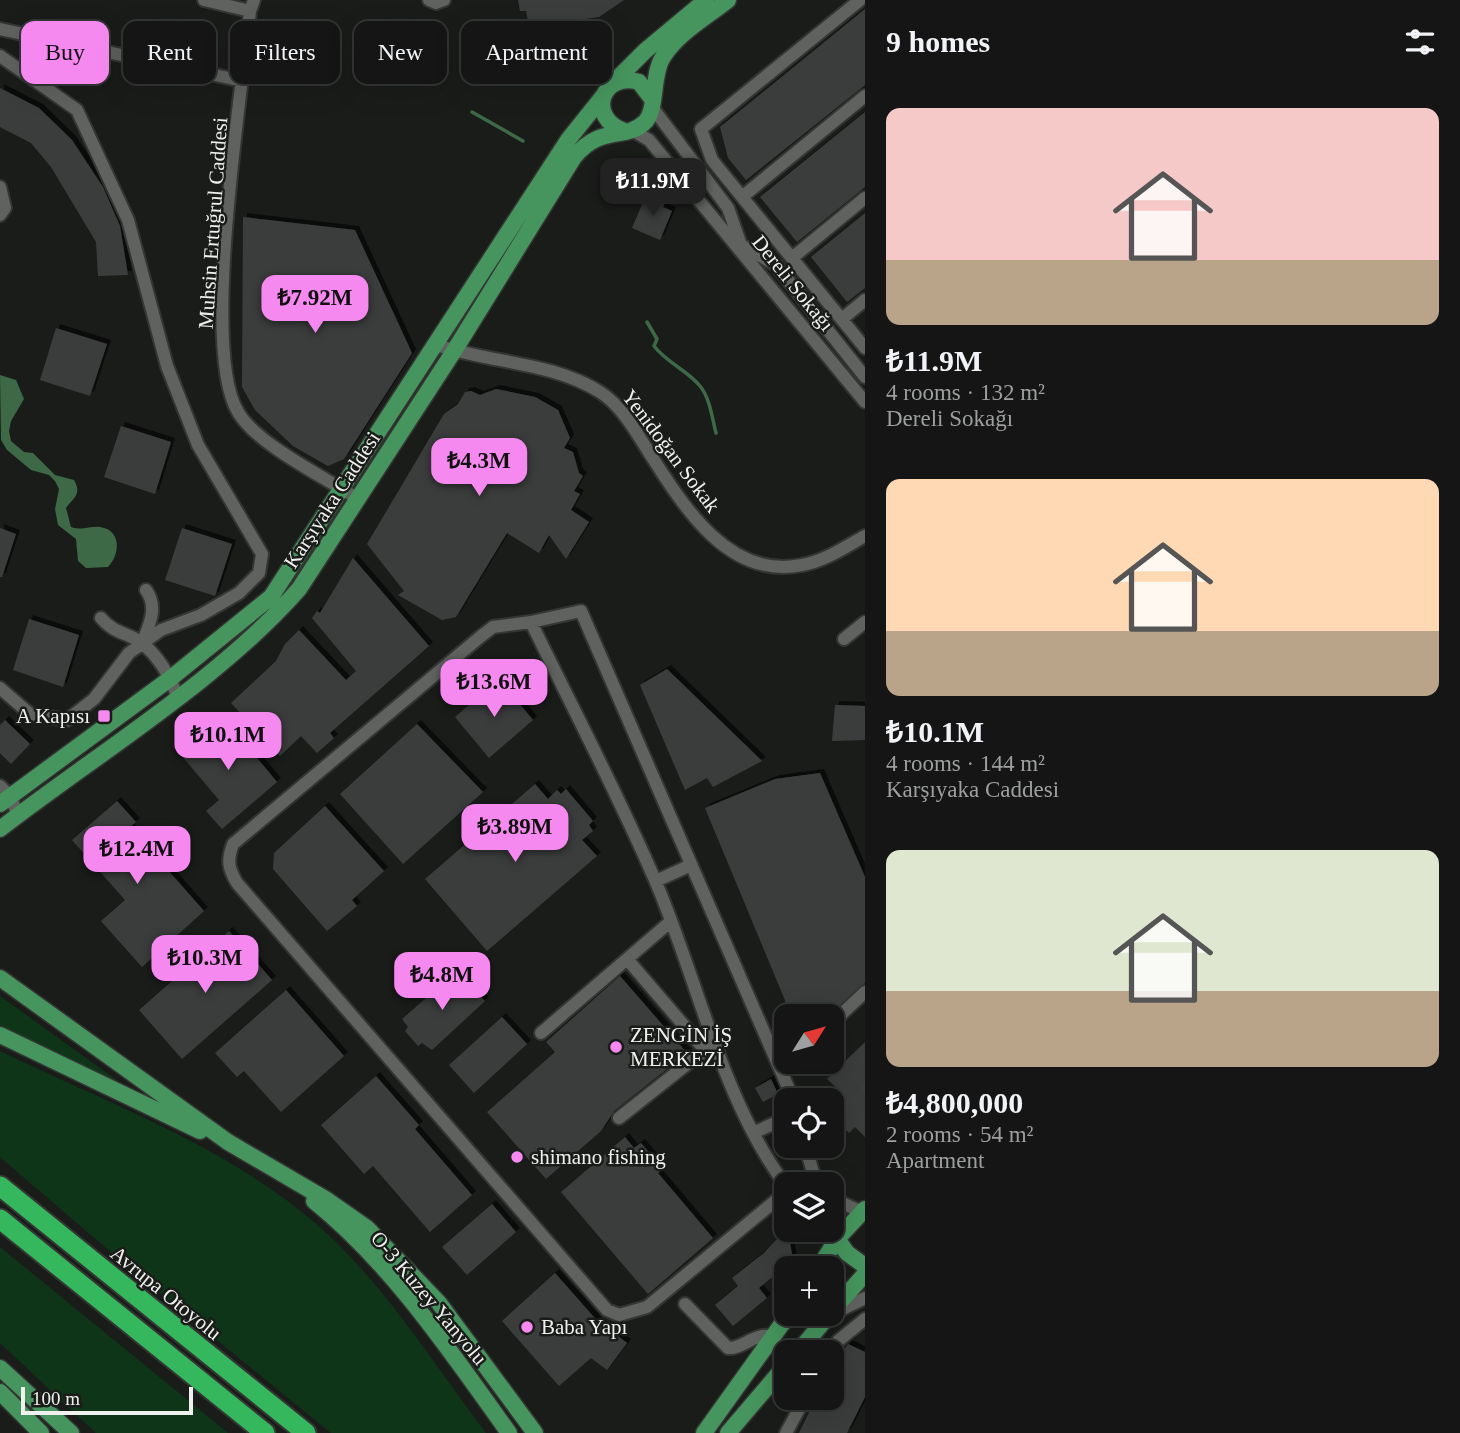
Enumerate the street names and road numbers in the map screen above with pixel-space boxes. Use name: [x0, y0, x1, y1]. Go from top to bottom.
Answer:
street label: Muhsin Ertuğrul Caddesi: [194, 116, 232, 330]
street label: Dereli Sokağı: [747, 230, 839, 336]
street label: Yenidoğan Sokak: [617, 385, 725, 518]
street label: Karşıyaka Caddesi: [279, 427, 385, 573]
street label: O-3 Kuzey Yanyolu: [366, 1226, 492, 1370]
street label: Avrupa Otoyolu: [106, 1241, 227, 1345]

